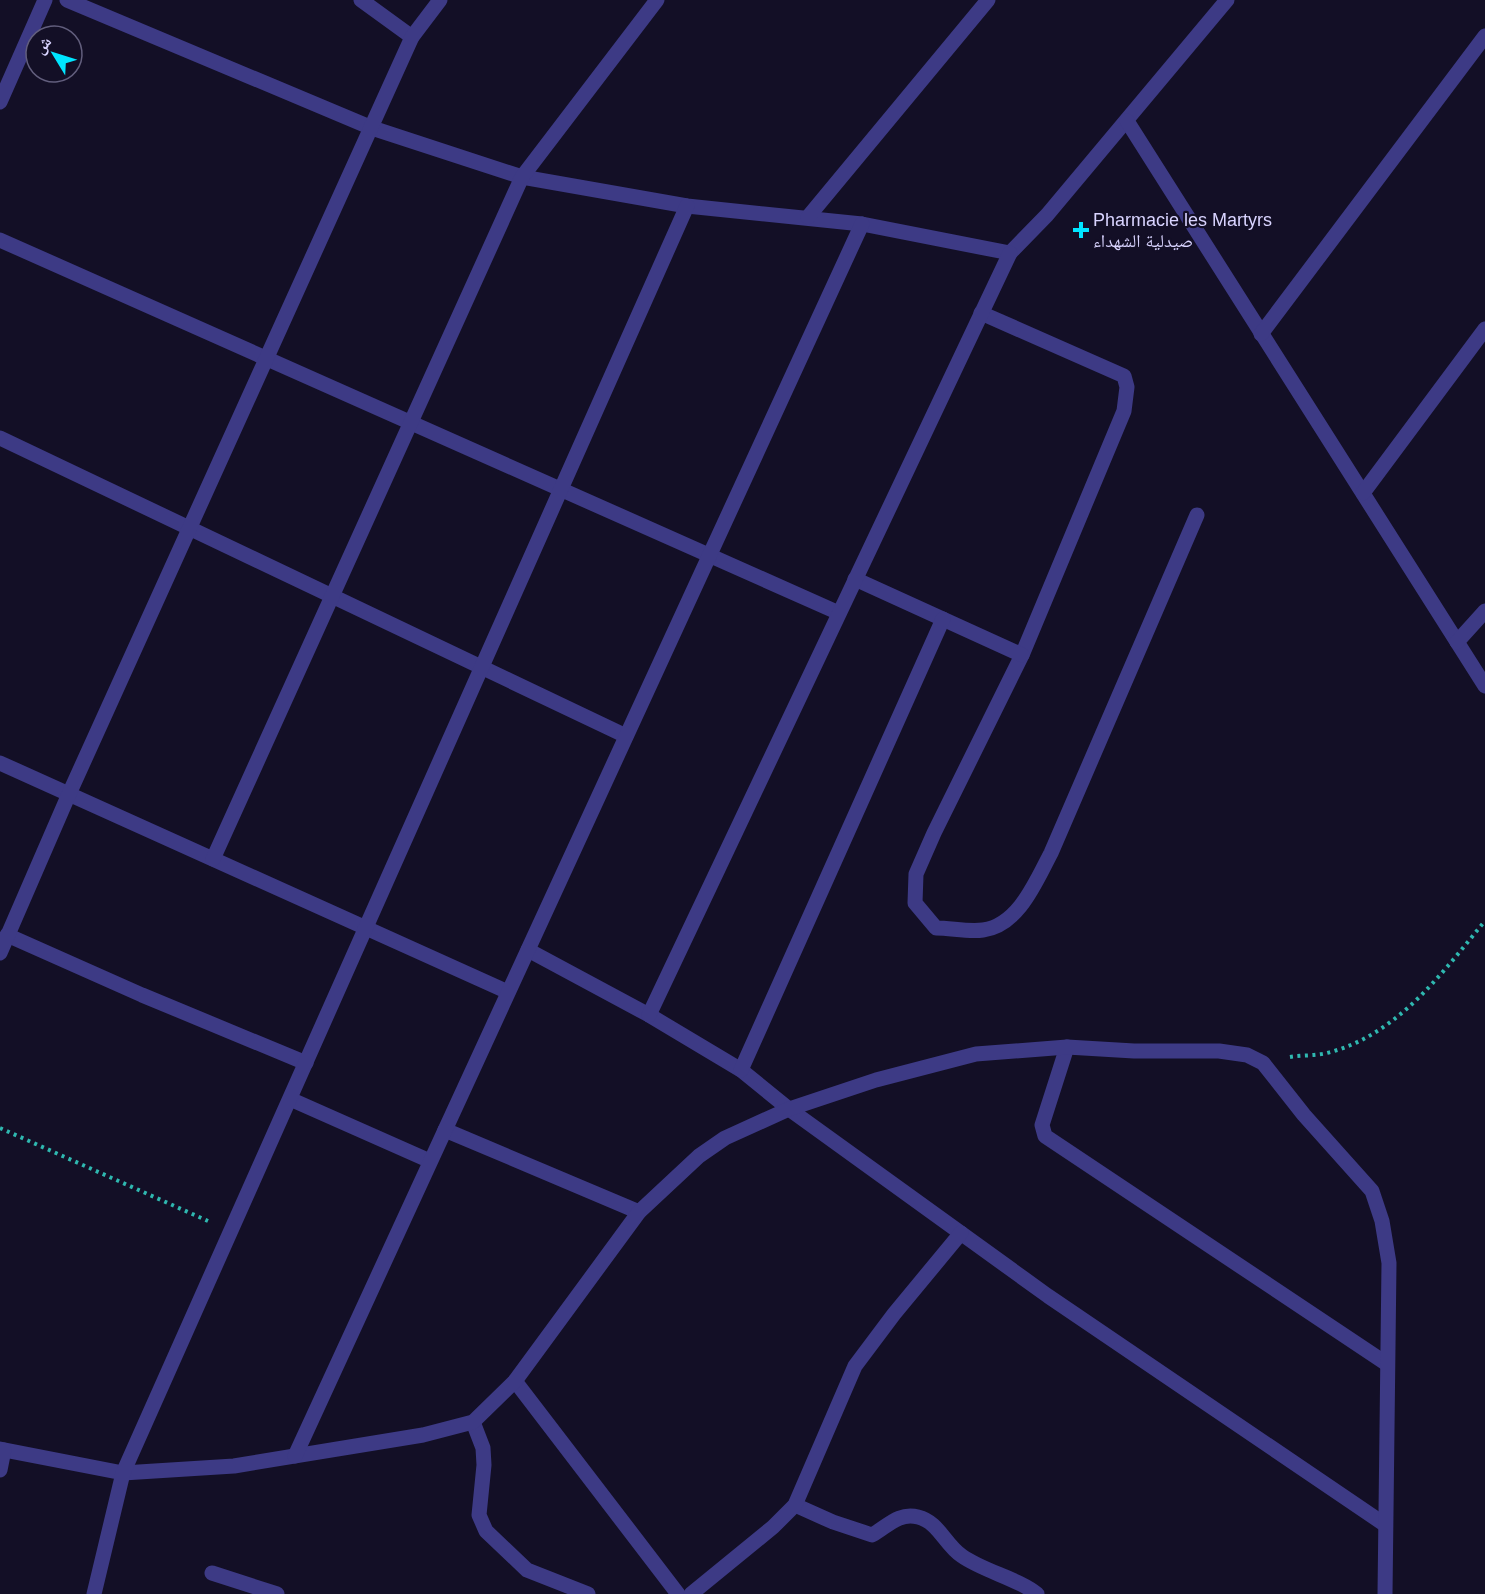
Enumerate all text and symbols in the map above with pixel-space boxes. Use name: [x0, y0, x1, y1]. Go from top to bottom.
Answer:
north arrow: [24, 24, 84, 84]
text: ش: [31, 33, 55, 58]
place label: Pharmacie les Martyrs صيدلية الشهداء: [1093, 210, 1272, 251]
marker: Pharmacie les Martyrs صيدلية الشهداء: [1074, 223, 1088, 237]

